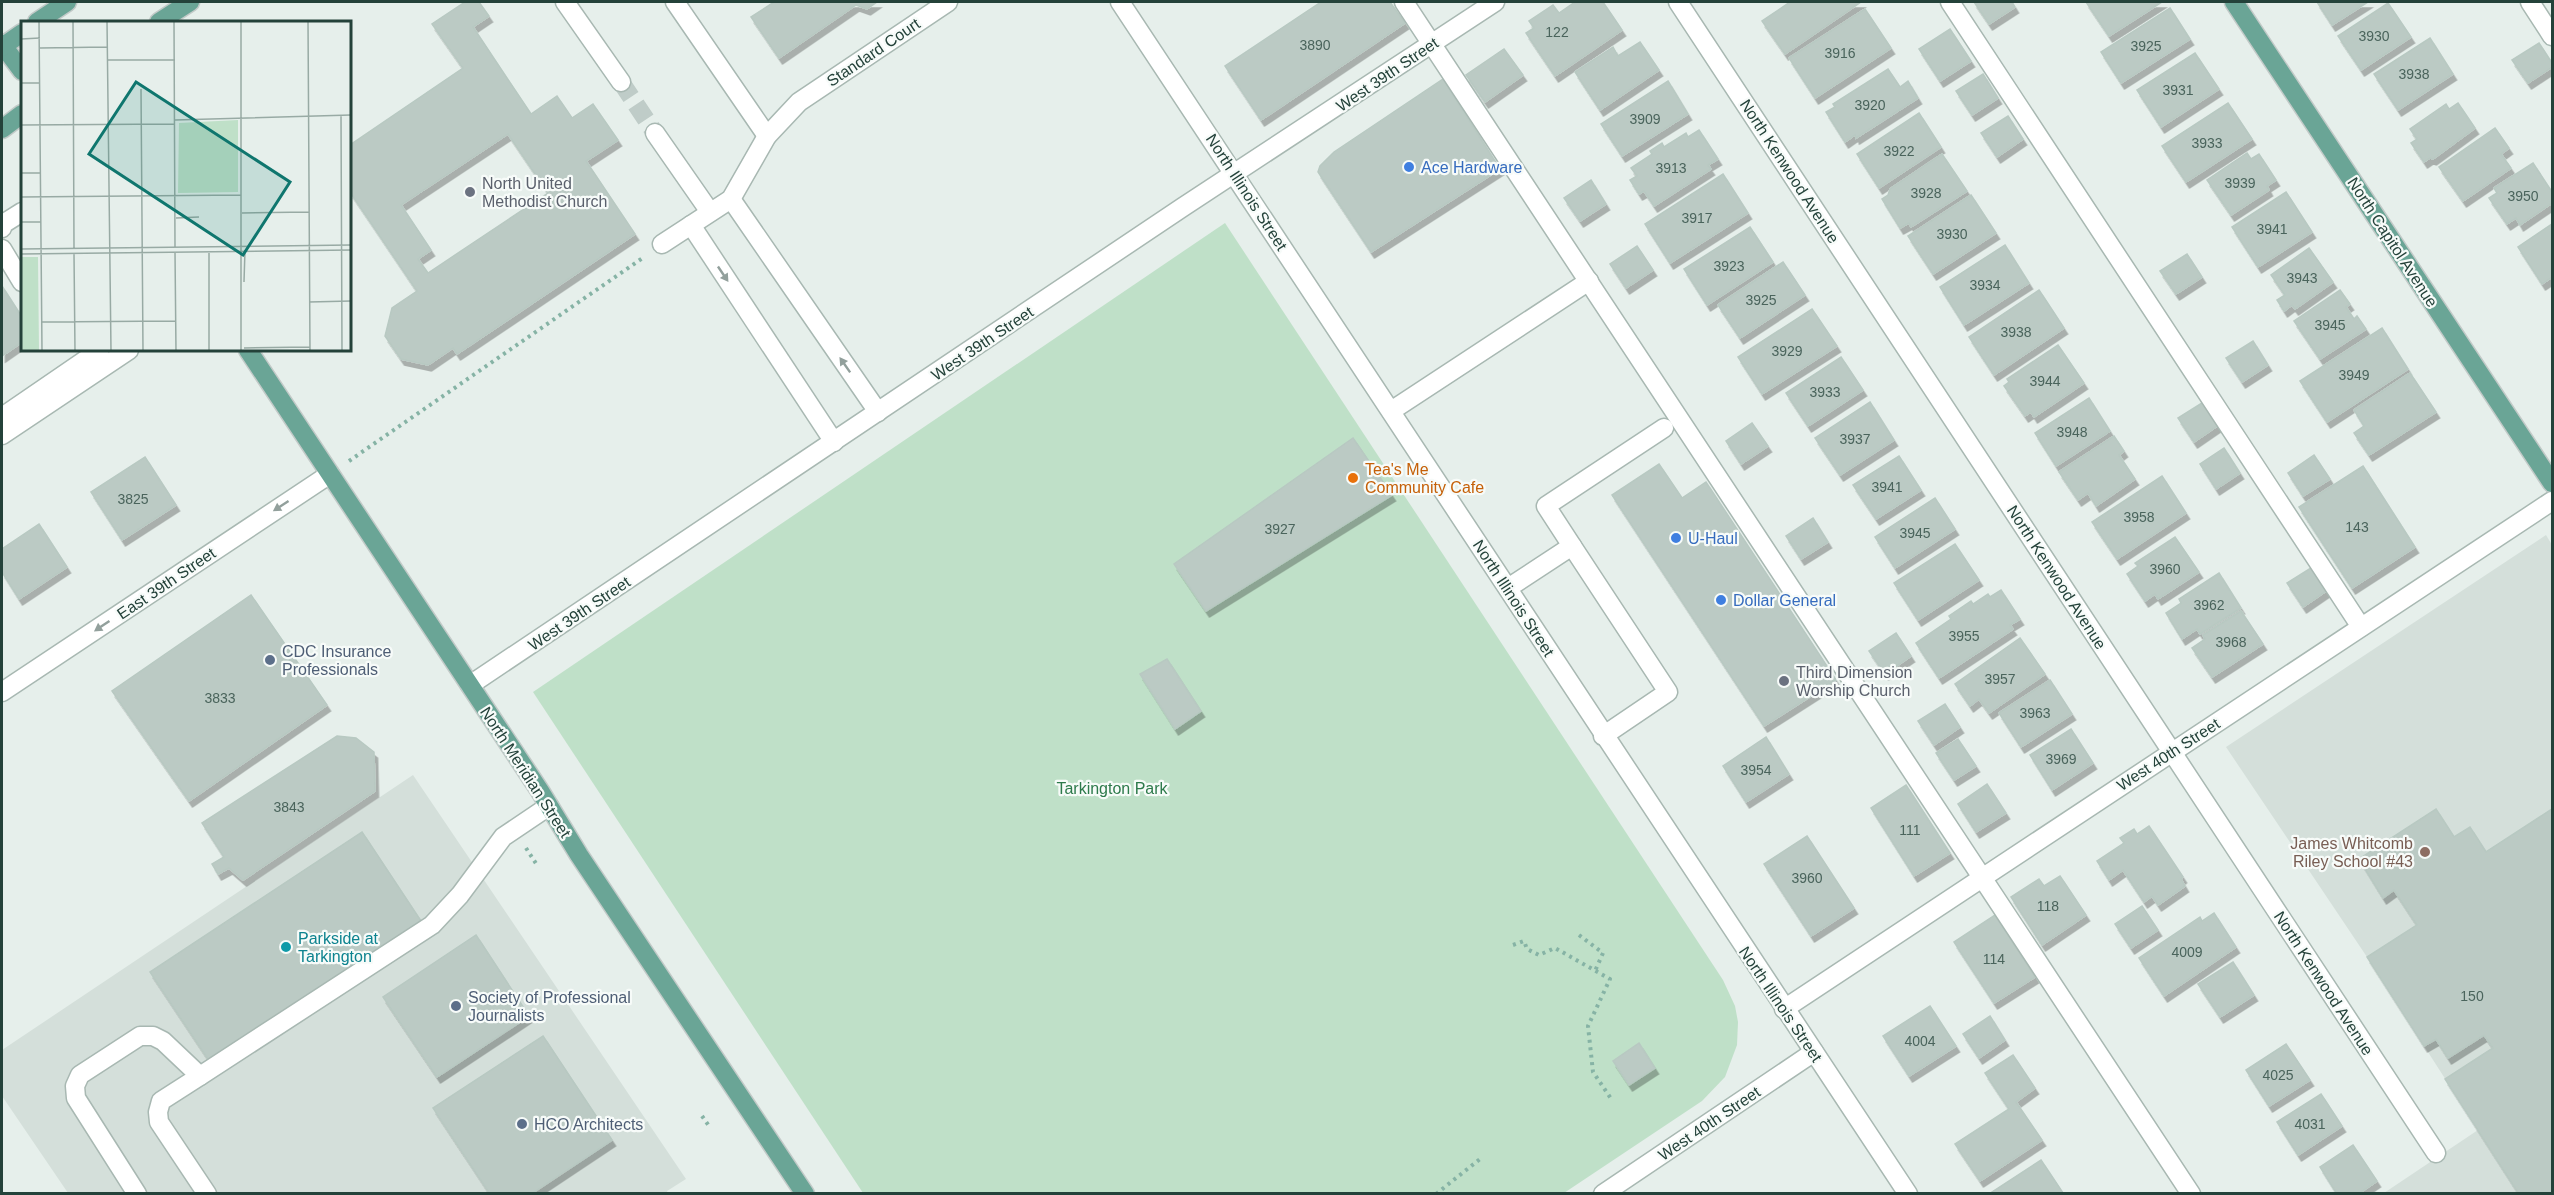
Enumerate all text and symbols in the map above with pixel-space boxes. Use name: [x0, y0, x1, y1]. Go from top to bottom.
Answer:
street label: Standard Court: [824, 15, 923, 90]
inset map: [21, 21, 351, 351]
house number: 122: [1545, 24, 1569, 40]
house number: 3930: [2358, 28, 2390, 44]
street label: West 39th Street: [1333, 34, 1442, 115]
house number: 3890: [1299, 37, 1331, 53]
house number: 3925: [2130, 38, 2162, 54]
house number: 3916: [1824, 45, 1856, 61]
house number: 3938: [2398, 66, 2430, 82]
house number: 3931: [2162, 82, 2194, 98]
street label: North Kenwood Avenue: [1737, 96, 1842, 246]
house number: 3920: [1854, 97, 1886, 113]
house number: 3909: [1629, 111, 1661, 127]
street label: North Illinois Street: [1203, 131, 1291, 254]
house number: 3933: [2191, 135, 2223, 151]
house number: 3922: [1883, 143, 1915, 159]
place label: Ace Hardware: [1421, 159, 1522, 176]
marker: Ace Hardware: [1402, 160, 1416, 174]
house number: 3913: [1655, 160, 1687, 176]
street label: North Capitol Avenue: [2344, 174, 2441, 310]
place label: North United Methodist Church: [482, 175, 607, 210]
house number: 3939: [2224, 175, 2256, 191]
marker: North United Methodist Church: [463, 185, 477, 199]
house number: 3928: [1910, 185, 1942, 201]
house number: 3950: [2507, 188, 2539, 204]
house number: 3917: [1681, 210, 1713, 226]
house number: 3941: [2256, 221, 2288, 237]
house number: 3930: [1936, 226, 1968, 242]
house number: 3923: [1713, 258, 1745, 274]
one-way arrow: [718, 265, 729, 282]
house number: 3943: [2286, 270, 2318, 286]
house number: 3934: [1969, 277, 2001, 293]
house number: 3925: [1745, 292, 1777, 308]
street label: West 39th Street: [928, 303, 1037, 384]
house number: 3945: [2314, 317, 2346, 333]
house number: 3938: [2000, 324, 2032, 340]
house number: 3929: [1771, 343, 1803, 359]
one-way arrow: [839, 356, 850, 373]
house number: 3949: [2338, 367, 2370, 383]
house number: 3944: [2029, 373, 2061, 389]
house number: 3933: [1809, 384, 1841, 400]
house number: 3948: [2056, 424, 2088, 440]
house number: 3937: [1839, 431, 1871, 447]
place label: Tea's Me Community Cafe: [1365, 461, 1484, 496]
marker: Tea's Me Community Cafe: [1346, 471, 1360, 485]
house number: 3941: [1871, 479, 1903, 495]
house number: 3825: [117, 491, 149, 507]
one-way arrow: [273, 500, 289, 511]
street label: North Kenwood Avenue: [2004, 502, 2109, 652]
house number: 3958: [2123, 509, 2155, 525]
house number: 143: [2345, 519, 2369, 535]
house number: 3927: [1264, 521, 1296, 537]
house number: 3945: [1899, 525, 1931, 541]
place label: U-Haul: [1688, 530, 1738, 547]
marker: U-Haul: [1669, 531, 1683, 545]
street label: North Illinois Street: [1470, 537, 1558, 660]
street label: East 39th Street: [114, 544, 219, 623]
house number: 3960: [2149, 561, 2181, 577]
street label: West 39th Street: [525, 573, 634, 654]
place label: Dollar General: [1733, 592, 1836, 609]
marker: Dollar General: [1714, 593, 1728, 607]
house number: 3962: [2193, 597, 2225, 613]
one-way arrow: [94, 620, 110, 632]
house number: 3955: [1948, 628, 1980, 644]
house number: 3968: [2215, 634, 2247, 650]
place label: CDC Insurance Professionals: [282, 643, 391, 678]
marker: CDC Insurance Professionals: [263, 653, 277, 667]
place label: Third Dimension Worship Church: [1796, 664, 1912, 699]
house number: 3957: [1984, 671, 2016, 687]
marker: Third Dimension Worship Church: [1777, 674, 1791, 688]
house number: 3833: [204, 690, 236, 706]
street label: North Meridian Street: [477, 704, 574, 841]
house number: 3963: [2019, 705, 2051, 721]
street label: West 40th Street: [2114, 715, 2223, 794]
house number: 3969: [2045, 751, 2077, 767]
house number: 3954: [1740, 762, 1772, 778]
park label: Tarkington Park: [1056, 780, 1169, 797]
house number: 3843: [273, 799, 305, 815]
house number: 111: [1899, 822, 1921, 838]
place label: James Whitcomb Riley School #43: [2290, 835, 2413, 870]
marker: James Whitcomb Riley School #43: [2418, 845, 2432, 859]
house number: 3960: [1791, 870, 1823, 886]
house number: 118: [2037, 898, 2059, 914]
street label: North Kenwood Avenue: [2271, 908, 2376, 1058]
place label: Parkside at Tarkington: [298, 930, 379, 965]
marker: Parkside at Tarkington: [279, 940, 293, 954]
street label: North Illinois Street: [1736, 943, 1826, 1066]
house number: 4009: [2171, 944, 2203, 960]
house number: 114: [1983, 951, 2005, 967]
house number: 150: [2460, 988, 2484, 1004]
place label: Society of Professional Journalists: [468, 989, 631, 1024]
marker: Society of Professional Journalists: [449, 999, 463, 1013]
house number: 4004: [1904, 1033, 1936, 1049]
house number: 4025: [2262, 1067, 2294, 1083]
street label: West 40th Street: [1655, 1083, 1764, 1164]
place label: HCO Architects: [534, 1116, 643, 1133]
house number: 4031: [2294, 1116, 2326, 1132]
marker: HCO Architects: [515, 1117, 529, 1131]

